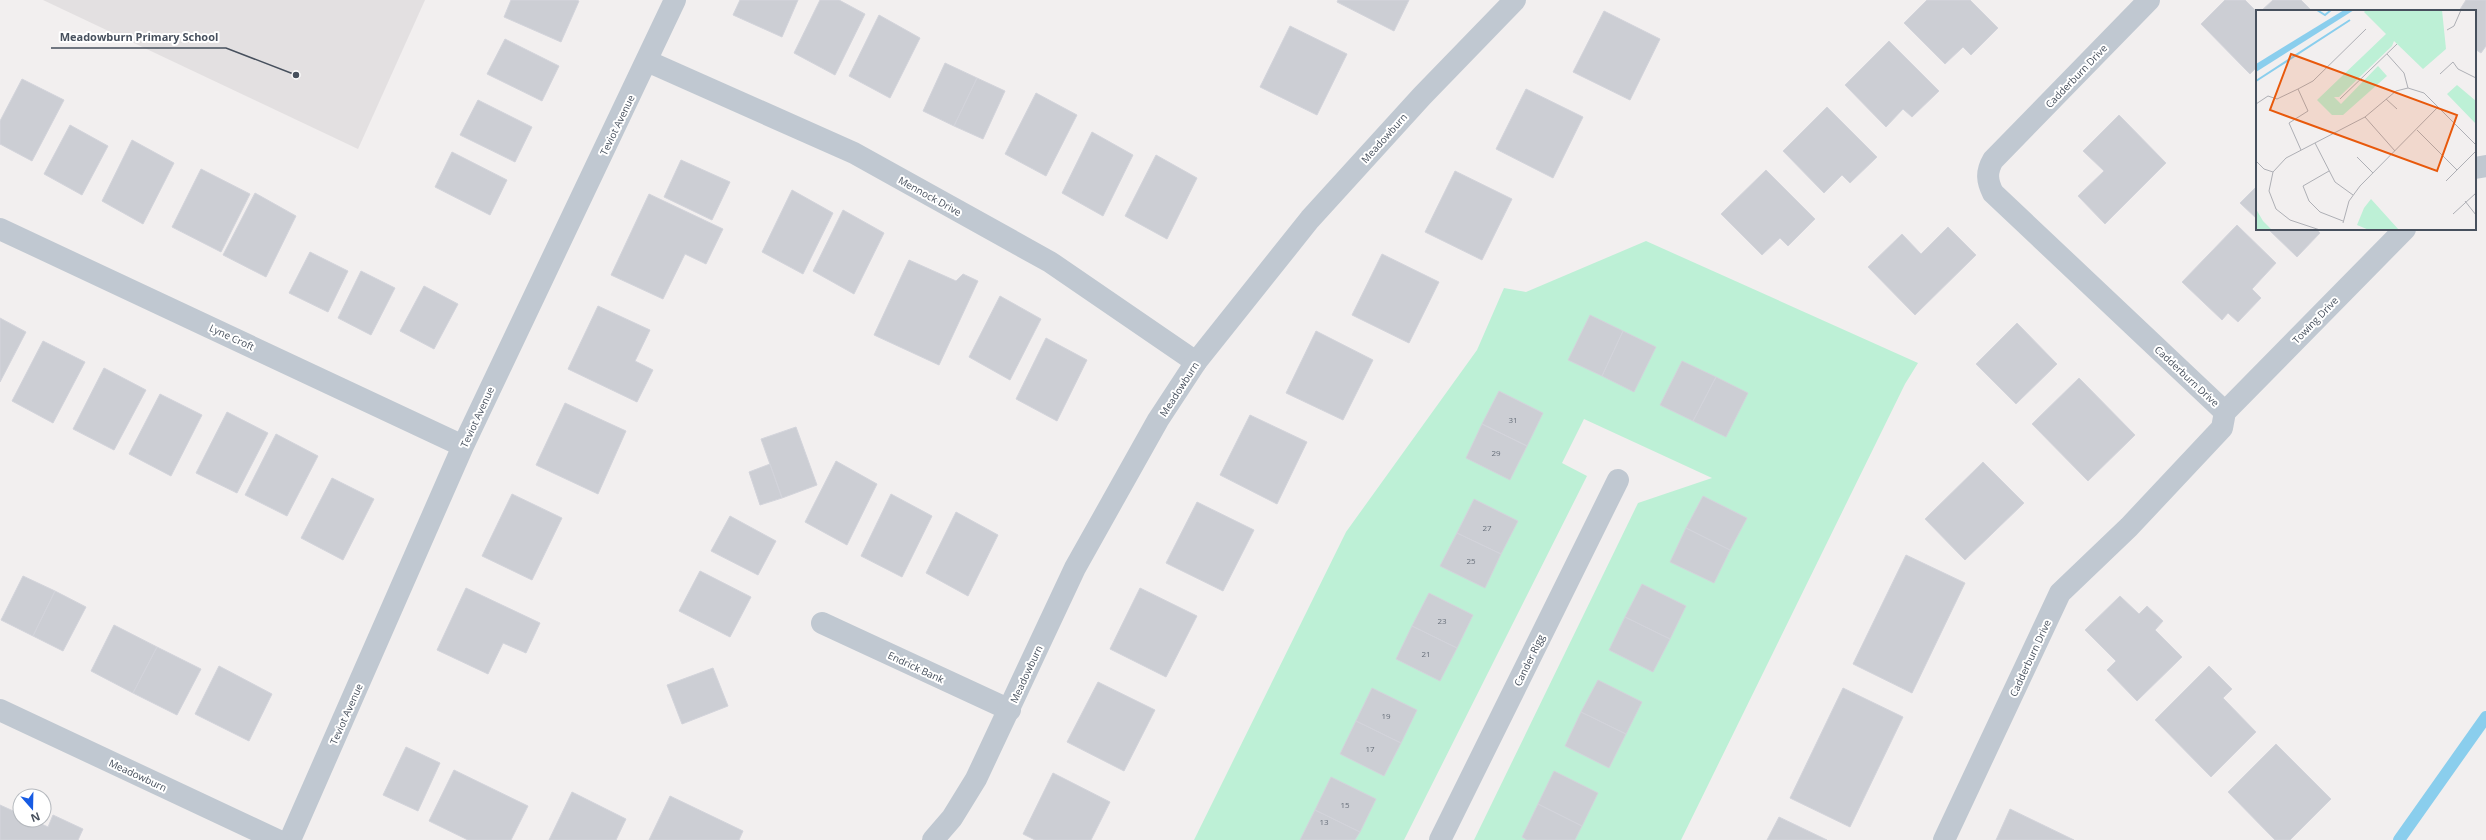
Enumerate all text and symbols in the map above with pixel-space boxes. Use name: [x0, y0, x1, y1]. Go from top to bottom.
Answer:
inset map: [2256, 10, 2476, 230]
callout: Meadowburn Primary School: [51, 25, 226, 48]
text: Meadowburn Primary School: [60, 29, 218, 44]
street label: Cadderburn Drive: [2042, 41, 2110, 111]
street label: Teviot Avenue: [596, 92, 638, 158]
street label: Meadowburn: [1358, 110, 1410, 166]
street label: Mennock Drive: [896, 173, 964, 219]
street label: Towing Drive: [2289, 293, 2341, 347]
street label: Lyne Croft: [207, 321, 257, 354]
street label: Cadderburn Drive: [2152, 342, 2223, 410]
street label: Meadowburn: [1156, 359, 1202, 419]
street label: Teviot Avenue: [457, 384, 497, 450]
house number: 31: [1508, 414, 1518, 425]
house number: 29: [1491, 447, 1501, 458]
house number: 27: [1482, 522, 1492, 533]
house number: 25: [1466, 555, 1476, 566]
house number: 23: [1437, 615, 1447, 626]
street label: Cadderburn Drive: [2006, 617, 2054, 699]
street label: Cander Rigg: [1510, 631, 1548, 688]
street label: Meadowburn: [1006, 643, 1046, 705]
street label: Endrick Bank: [886, 648, 947, 686]
house number: 21: [1421, 648, 1431, 659]
street label: Teviot Avenue: [326, 681, 366, 747]
house number: 19: [1381, 710, 1391, 721]
house number: 17: [1365, 743, 1375, 754]
street label: Meadowburn: [107, 755, 169, 795]
north arrow: [12, 788, 52, 828]
house number: 15: [1340, 799, 1350, 810]
text: N: [29, 809, 42, 826]
house number: 13: [1319, 816, 1329, 827]

